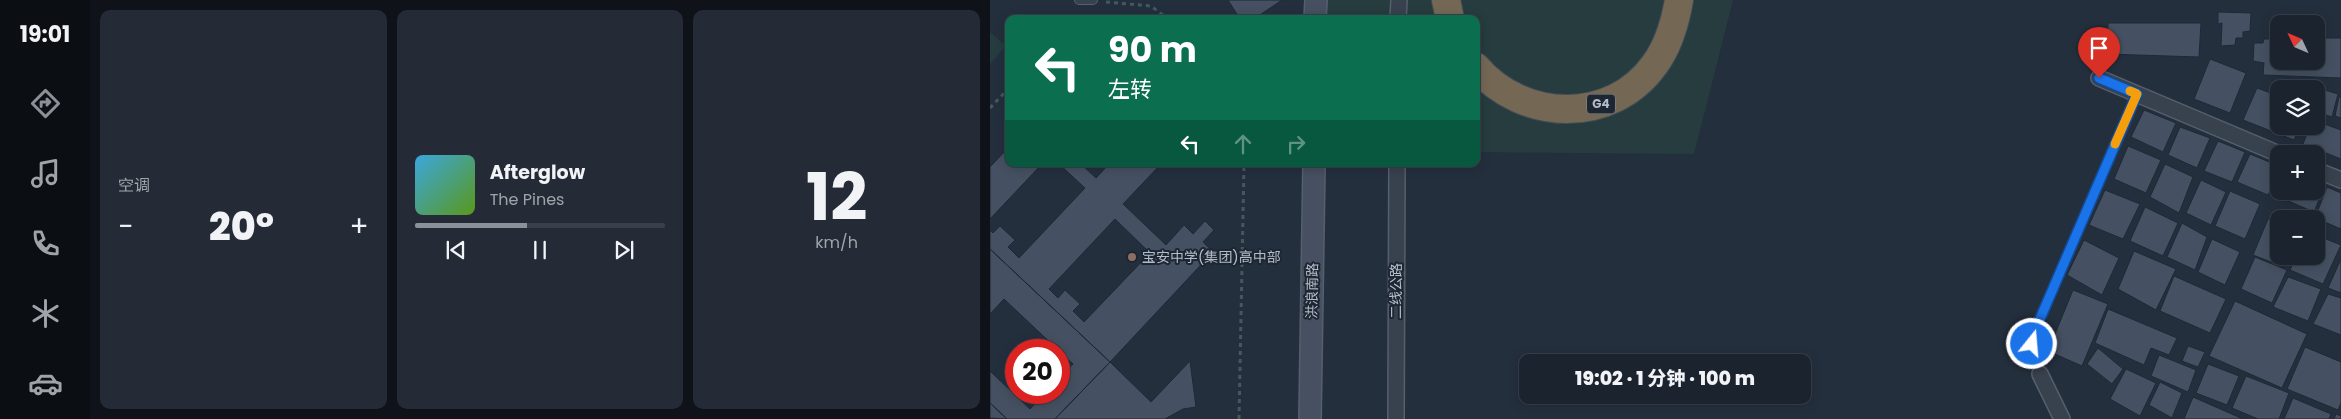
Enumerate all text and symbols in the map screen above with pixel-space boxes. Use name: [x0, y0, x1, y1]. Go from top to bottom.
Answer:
north arrow: [2270, 15, 2325, 70]
map controls: [2270, 15, 2325, 265]
text: 19:01: [20, 19, 70, 50]
text: 90 m: [1108, 25, 1197, 74]
pin: [2078, 27, 2120, 78]
icon: arrive: [2085, 34, 2113, 62]
icon: left: [1025, 35, 1090, 100]
text: 左转: [1108, 74, 1152, 105]
button: layers: [2270, 80, 2325, 135]
icon: directions: [28, 86, 63, 121]
road number: G4: [1587, 95, 1615, 114]
icon: left: [1176, 130, 1204, 158]
icon: ahead: [1229, 130, 1257, 158]
icon: right: [1282, 130, 1310, 158]
button: +: [2270, 145, 2325, 200]
text: 12: [806, 152, 867, 243]
icon: music: [28, 156, 63, 191]
text: Afterglow: [490, 159, 585, 186]
text: 空调: [118, 174, 150, 197]
text: The Pines: [490, 188, 564, 211]
text: 20°: [209, 200, 274, 253]
text: −: [118, 207, 133, 246]
text: +: [350, 207, 369, 246]
button: −: [2270, 210, 2325, 265]
icon: phone: [28, 226, 63, 261]
text: km/h: [815, 231, 858, 254]
icon: previous: [442, 236, 470, 264]
icon: pause: [526, 236, 554, 264]
icon: next: [610, 236, 638, 264]
place label: 宝安中学(集团)高中部: [1142, 247, 1281, 267]
marker: 宝安中学(集团)高中部: [1126, 251, 1138, 263]
street label: 洪浪南路: [1302, 263, 1322, 319]
street label: 二线公路: [1386, 263, 1406, 319]
icon: climate: [28, 296, 63, 331]
position arrow: [2005, 317, 2057, 369]
speed limit sign: 20: [1005, 339, 1070, 404]
text: 19:02 · 1 分钟 · 100 m: [1575, 365, 1755, 392]
icon: car: [28, 366, 63, 401]

